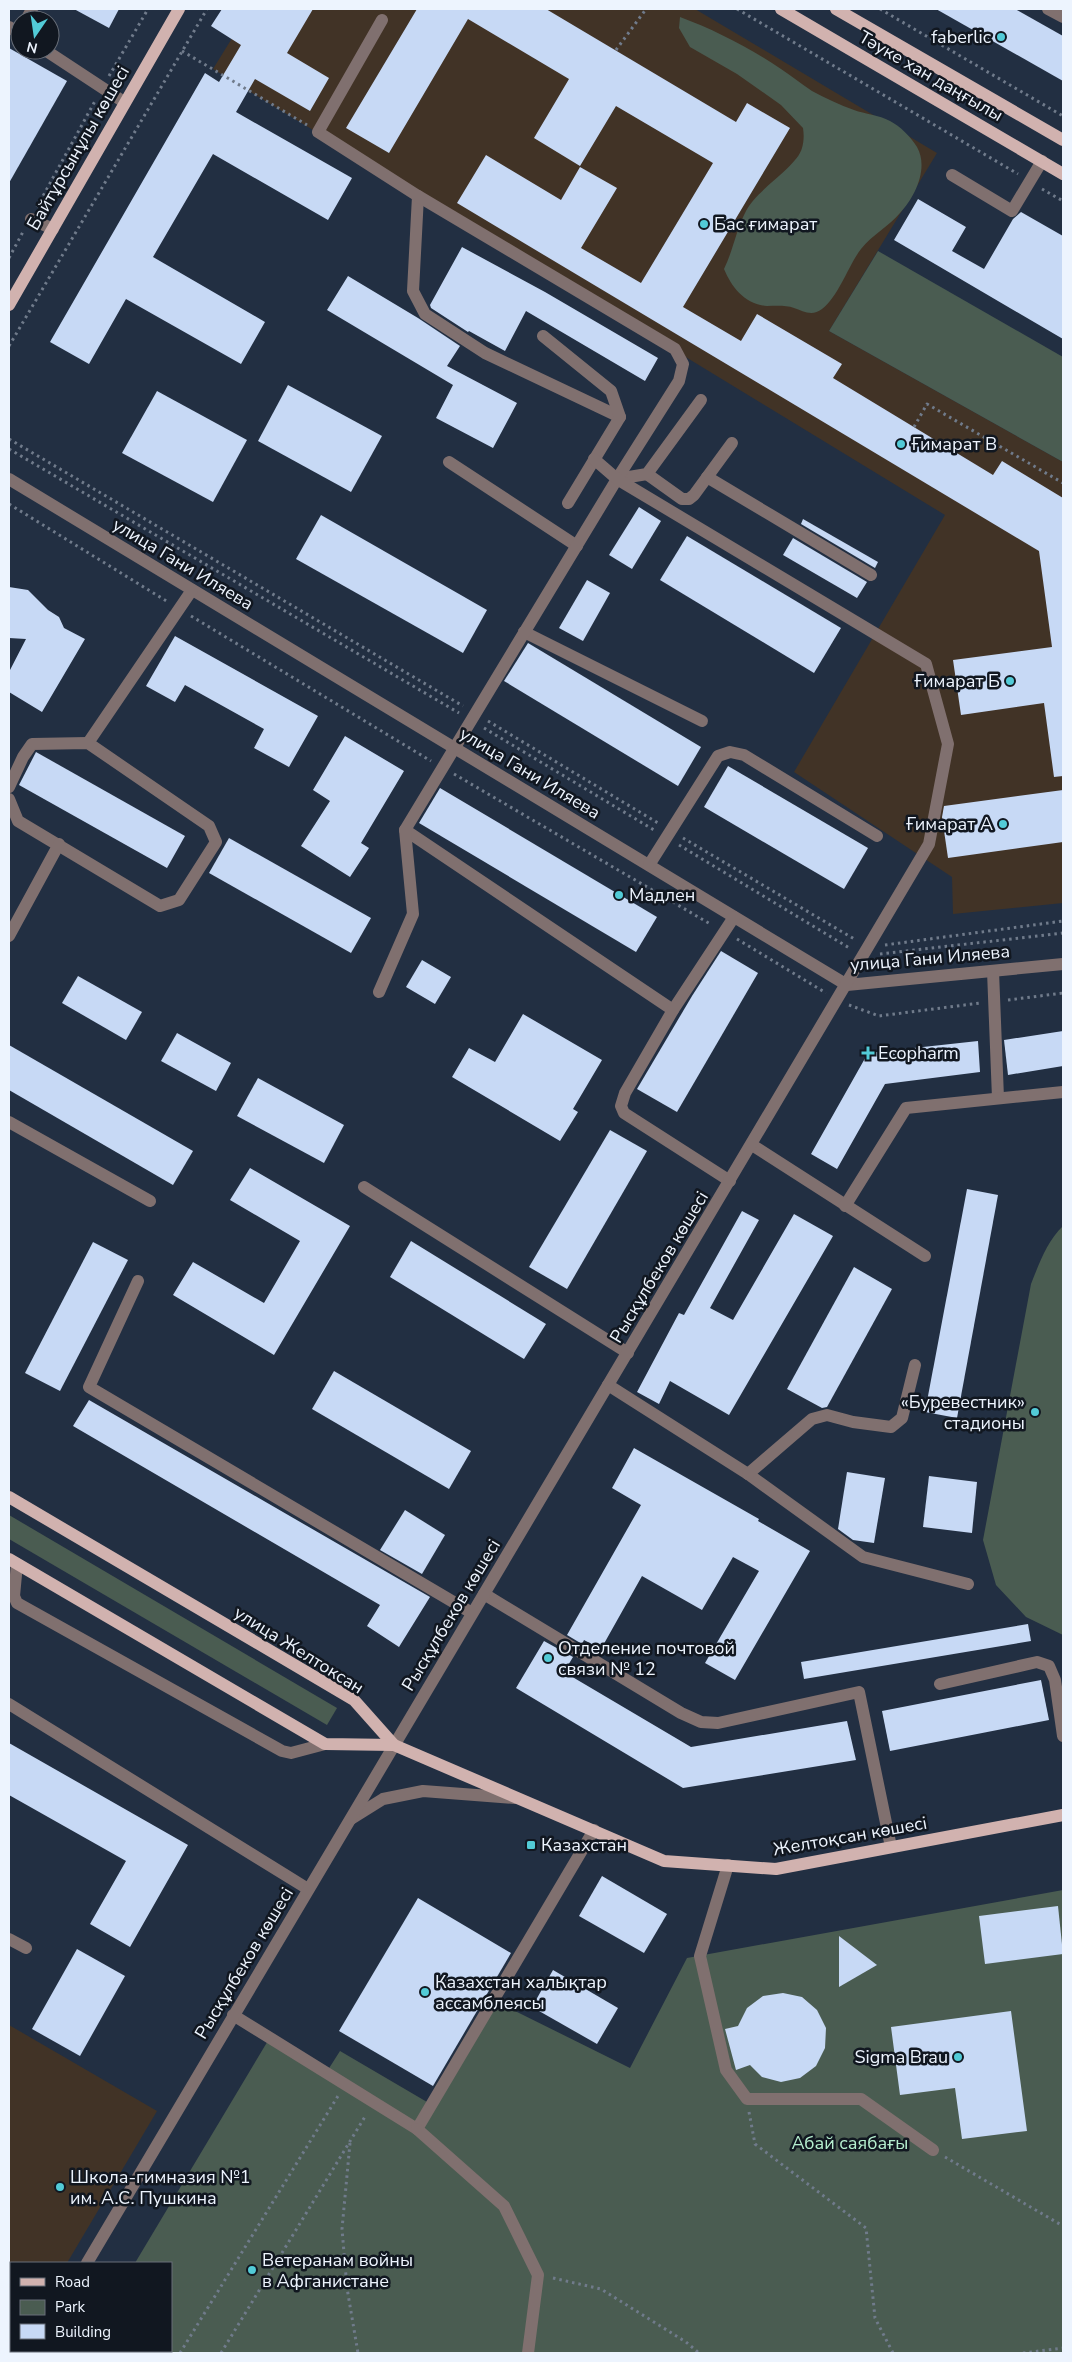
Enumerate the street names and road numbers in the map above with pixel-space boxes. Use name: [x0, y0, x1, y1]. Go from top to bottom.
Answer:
street label: Тәуке хан даңғылы: [854, 25, 1008, 127]
street label: Байтұрсынұлы көшесі: [21, 62, 135, 234]
street label: улица Гани Иляева: [108, 512, 258, 616]
street label: улица Гани Иляева: [455, 721, 605, 825]
street label: улица Гани Иляева: [849, 939, 1011, 977]
street label: Рысқұлбеков көшесі: [604, 1187, 714, 1347]
street label: Рысқұлбеков көшесі: [396, 1535, 506, 1695]
street label: улица Желтоксан: [230, 1600, 368, 1700]
street label: Желтоқсан көшесі: [771, 1811, 929, 1861]
street label: Рысқұлбеков көшесі: [189, 1883, 299, 2043]

